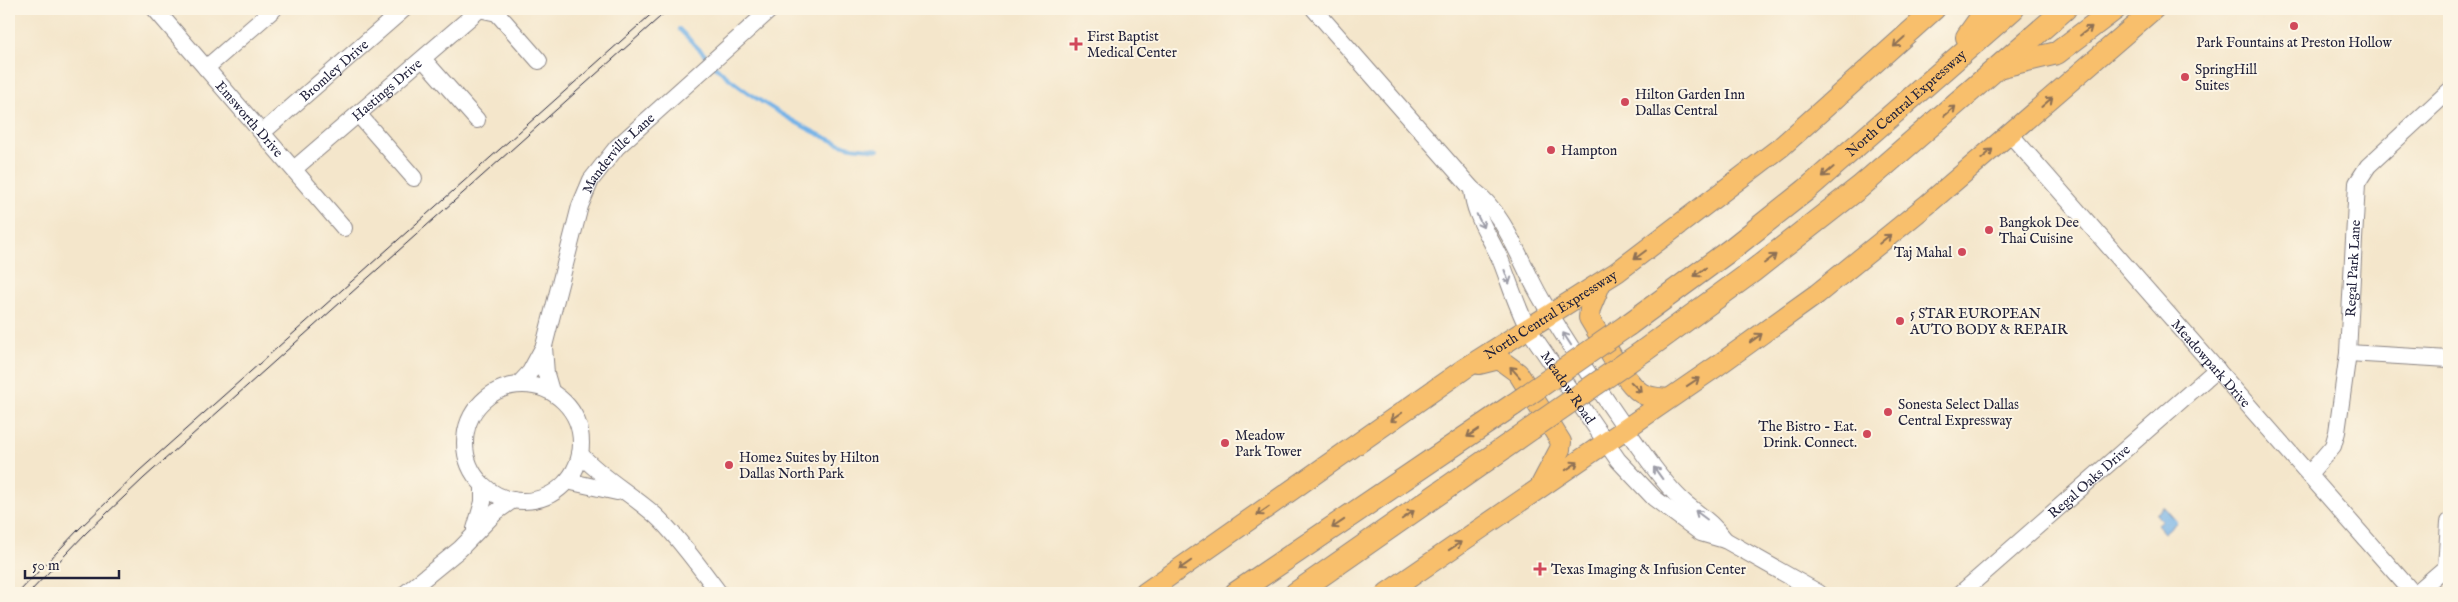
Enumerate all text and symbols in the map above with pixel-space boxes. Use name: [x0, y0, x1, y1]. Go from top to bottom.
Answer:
marker: Park Fountains at Preston Hollow: [2288, 20, 2300, 32]
one-way arrow: [2079, 26, 2093, 36]
place label: First Baptist Medical Center: [1087, 28, 1177, 62]
place label: Park Fountains at Preston Hollow: [2196, 34, 2393, 52]
street label: Bromley Drive: [296, 36, 373, 106]
one-way arrow: [1893, 36, 1906, 48]
marker: First Baptist Medical Center: [1069, 37, 1083, 51]
street label: North Central Expressway: [1843, 46, 1970, 161]
street label: Hastings Drive: [348, 55, 427, 125]
place label: SpringHill Suites: [2195, 61, 2257, 95]
marker: SpringHill Suites: [2179, 71, 2191, 83]
street label: Emsworth Drive: [211, 78, 287, 162]
place label: Hilton Garden Inn Dallas Central: [1635, 86, 1746, 120]
marker: Hilton Garden Inn Dallas Central: [1619, 96, 1631, 108]
one-way arrow: [2040, 97, 2053, 108]
one-way arrow: [1943, 105, 1956, 116]
street label: Manderville Lane: [578, 109, 659, 196]
place label: Hampton: [1561, 142, 1618, 160]
marker: Hampton: [1545, 144, 1557, 156]
one-way arrow: [1980, 148, 1993, 160]
one-way arrow: [1821, 166, 1834, 177]
one-way arrow: [1476, 213, 1486, 228]
place label: Bangkok Dee Thai Cuisine: [1999, 214, 2079, 248]
street label: Regal Park Lane: [2342, 219, 2365, 317]
marker: Bangkok Dee Thai Cuisine: [1983, 224, 1995, 236]
one-way arrow: [1879, 233, 1892, 244]
place label: Taj Mahal: [1894, 244, 1952, 262]
marker: Taj Mahal: [1956, 246, 1968, 258]
one-way arrow: [1633, 250, 1647, 260]
one-way arrow: [1763, 253, 1776, 264]
street label: North Central Expressway: [1481, 266, 1621, 364]
one-way arrow: [1693, 267, 1707, 277]
one-way arrow: [1503, 269, 1512, 285]
place label: 5 STAR EUROPEAN AUTO BODY & REPAIR: [1909, 305, 2068, 339]
marker: 5 STAR EUROPEAN AUTO BODY & REPAIR: [1894, 315, 1906, 327]
street label: Meadowpark Drive: [2167, 316, 2254, 412]
one-way arrow: [1562, 333, 1572, 347]
one-way arrow: [1749, 333, 1763, 343]
street label: Meadow Road: [1536, 348, 1599, 428]
one-way arrow: [1510, 366, 1522, 379]
one-way arrow: [1686, 377, 1700, 387]
one-way arrow: [1630, 381, 1642, 393]
place label: Sonesta Select Dallas Central Expressway: [1898, 396, 2019, 430]
marker: Sonesta Select Dallas Central Expressway: [1882, 406, 1894, 418]
one-way arrow: [1389, 412, 1403, 422]
place label: The Bistro - Eat. Drink. Connect.: [1758, 418, 1857, 452]
place label: Meadow Park Tower: [1235, 427, 1302, 461]
one-way arrow: [1466, 427, 1480, 438]
marker: The Bistro - Eat. Drink. Connect.: [1861, 428, 1873, 440]
marker: Meadow Park Tower: [1219, 437, 1231, 449]
street label: Regal Oaks Drive: [2045, 441, 2135, 523]
place label: Home2 Suites by Hilton Dallas North Park: [739, 449, 880, 483]
marker: Home2 Suites by Hilton Dallas North Park: [723, 459, 735, 471]
one-way arrow: [1565, 461, 1579, 471]
one-way arrow: [1653, 466, 1663, 480]
one-way arrow: [1256, 506, 1270, 516]
one-way arrow: [1695, 509, 1708, 520]
one-way arrow: [1401, 510, 1415, 520]
one-way arrow: [1332, 519, 1346, 529]
one-way arrow: [1448, 540, 1462, 550]
scale bar: [25, 547, 119, 579]
text: 50 m: [32, 556, 60, 575]
one-way arrow: [1179, 560, 1193, 570]
place label: Texas Imaging & Infusion Center: [1551, 561, 1746, 579]
marker: Texas Imaging & Infusion Center: [1533, 562, 1547, 576]

